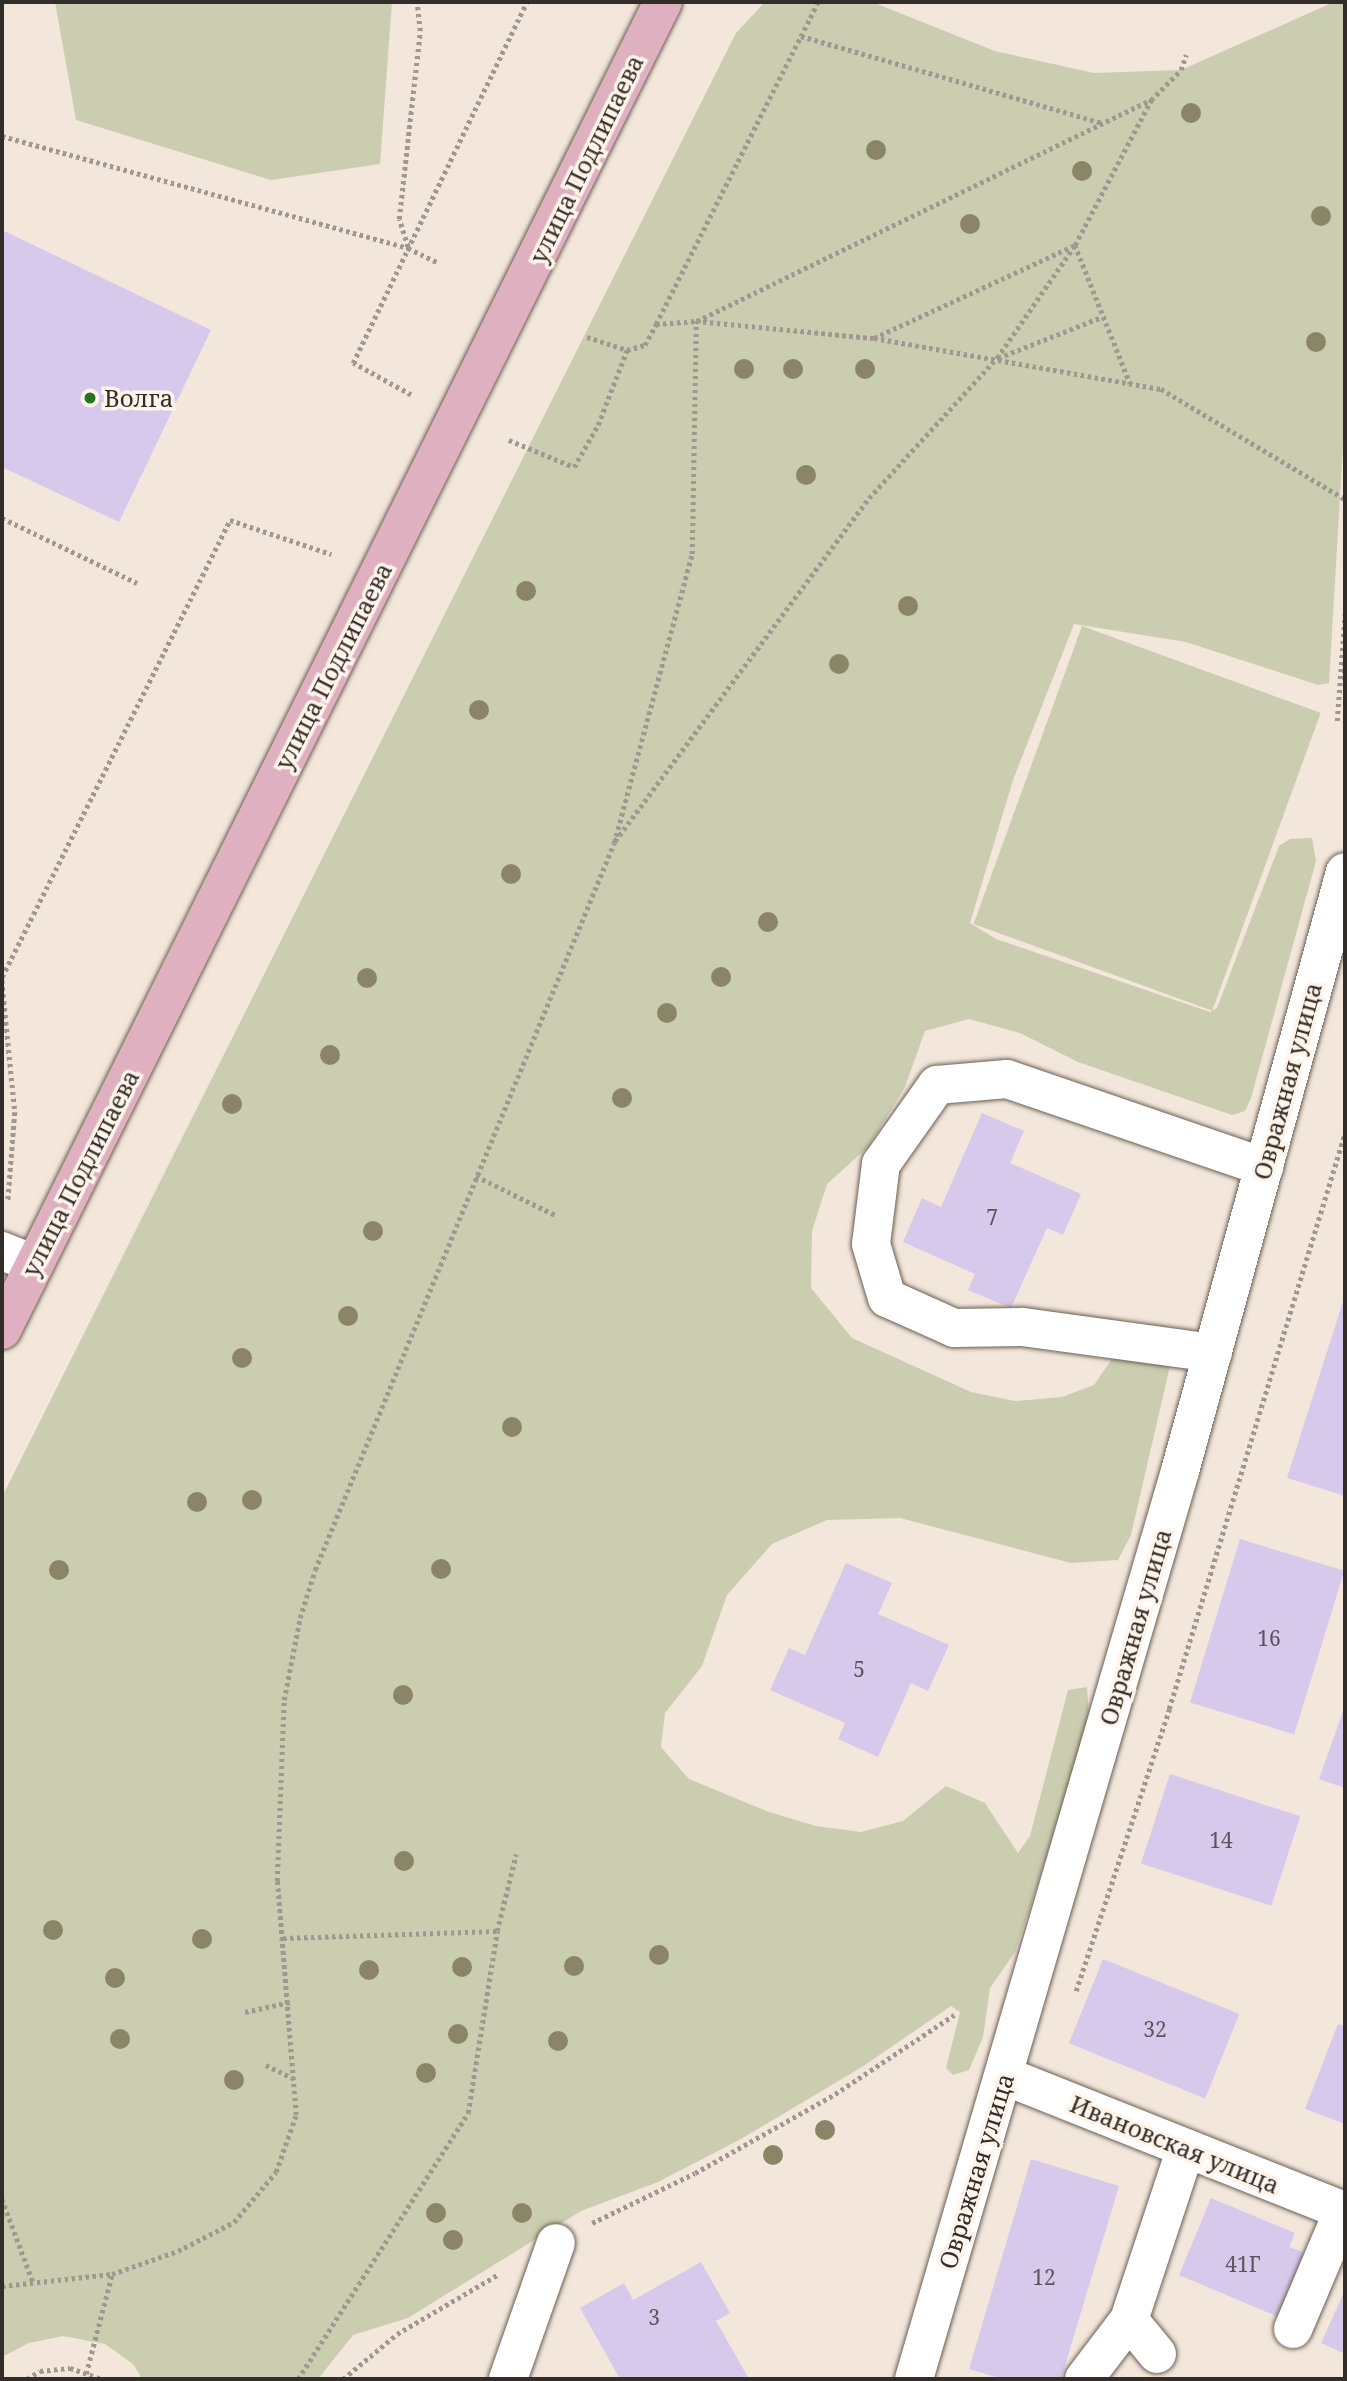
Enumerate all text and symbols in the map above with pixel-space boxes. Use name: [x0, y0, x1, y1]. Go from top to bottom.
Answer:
street label: улица Подлипаева: [523, 50, 649, 268]
place label: Волга: [104, 384, 173, 412]
marker: Волга: [82, 390, 98, 406]
street label: улица Подлипаева: [268, 558, 398, 774]
street label: Овражная улица: [1247, 979, 1327, 1183]
street label: улица Подлипаева: [15, 1065, 145, 1281]
house number: 7: [986, 1204, 998, 1230]
street label: Овражная улица: [1093, 1525, 1177, 1729]
house number: 16: [1257, 1625, 1281, 1651]
house number: 5: [853, 1656, 865, 1682]
house number: 14: [1209, 1827, 1233, 1853]
house number: 32: [1143, 2016, 1167, 2042]
street label: Овражная улица: [933, 2070, 1019, 2272]
street label: Ивановская улица: [1066, 2089, 1284, 2199]
house number: 41Г: [1225, 2251, 1261, 2277]
house number: 12: [1032, 2264, 1056, 2290]
house number: 3: [648, 2304, 660, 2330]

